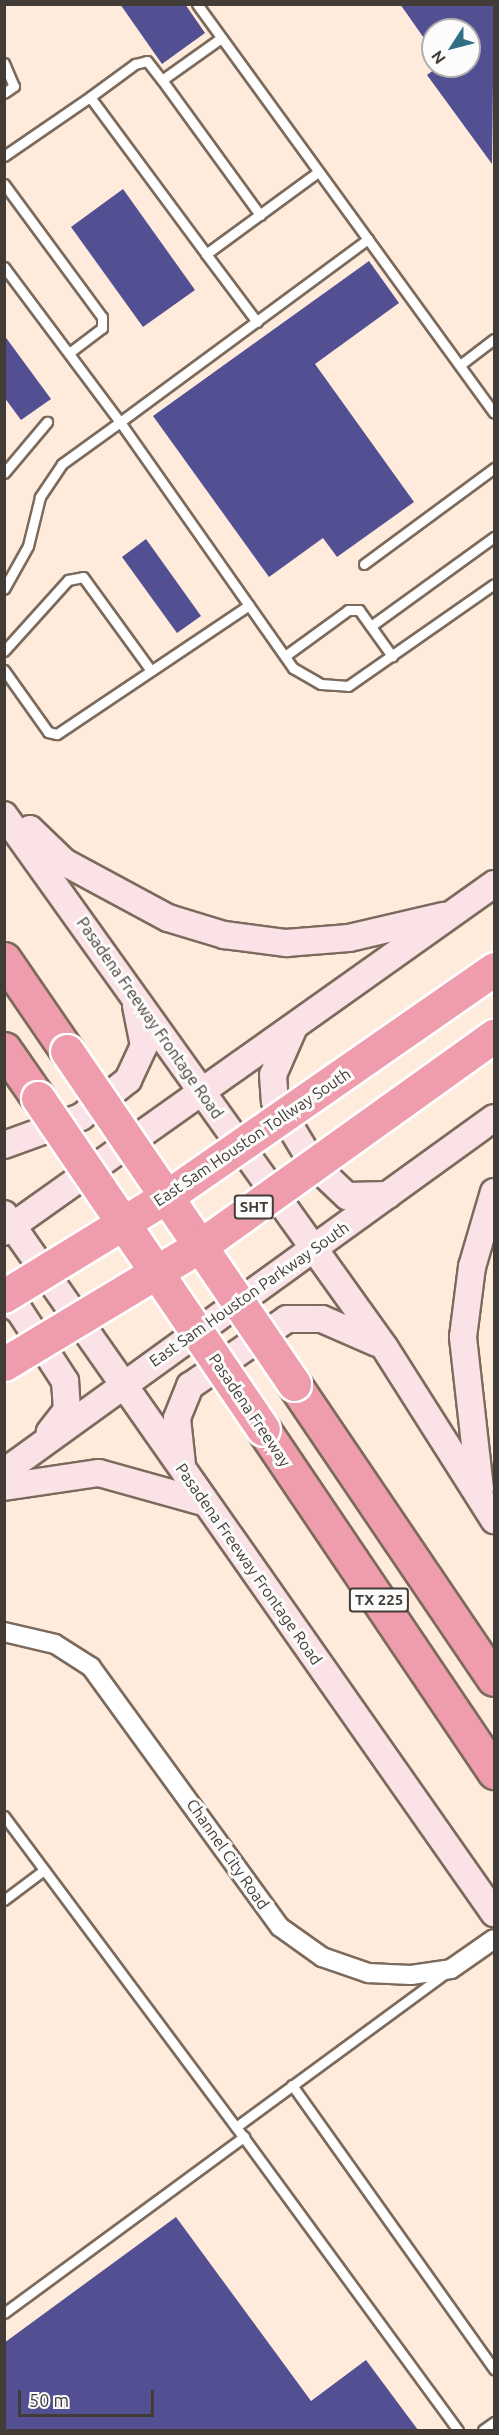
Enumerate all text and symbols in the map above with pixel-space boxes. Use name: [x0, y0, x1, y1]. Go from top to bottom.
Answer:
north arrow: [421, 18, 481, 78]
text: N: [427, 47, 449, 68]
street label: Pasadena Freeway Frontage Road: [73, 914, 227, 1122]
street label: East Sam Houston Tollway South: [150, 1064, 354, 1210]
road number: SHT: [233, 1195, 275, 1219]
street label: East Sam Houston Parkway South: [145, 1218, 353, 1370]
street label: Pasadena Freeway: [205, 1350, 295, 1470]
street label: Pasadena Freeway Frontage Road: [172, 1460, 326, 1668]
road number: TX 225: [348, 1588, 410, 1612]
street label: Channel City Road: [183, 1795, 273, 1913]
scale bar: [21, 2378, 158, 2416]
text: 50 m: [29, 2390, 69, 2410]

